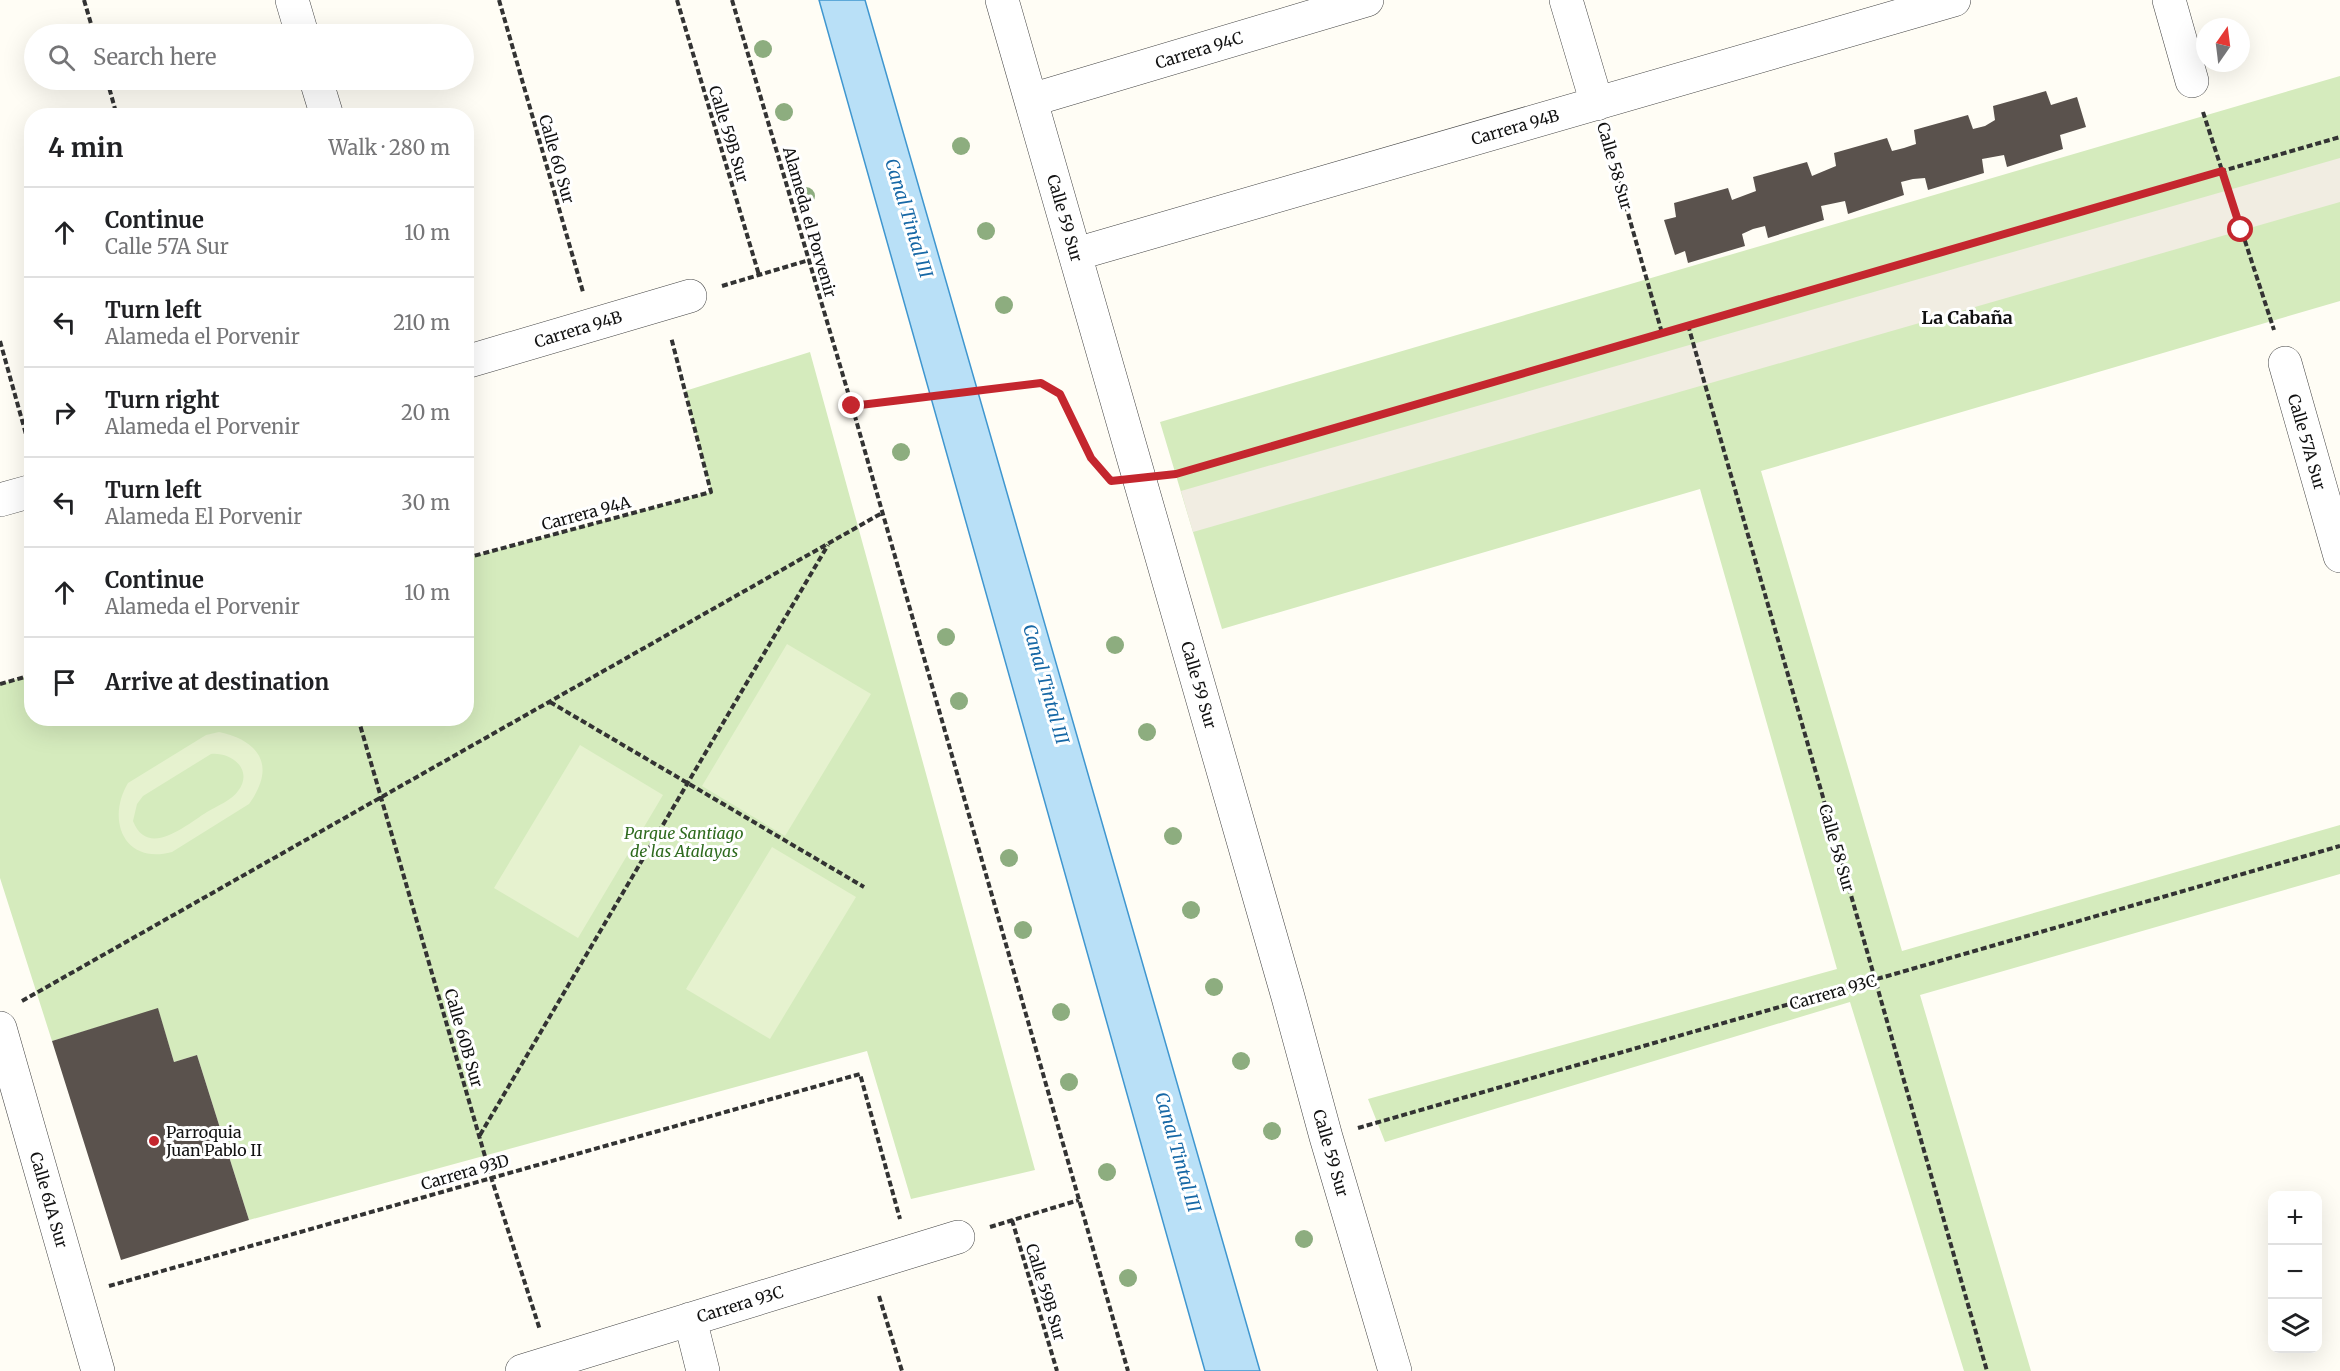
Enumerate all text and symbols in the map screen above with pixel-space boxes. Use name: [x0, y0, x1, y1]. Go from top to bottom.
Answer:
north arrow: [2196, 18, 2250, 72]
search box: [24, 24, 474, 90]
street label: Carrera 94C: [1153, 27, 1245, 73]
icon: search: [45, 41, 78, 74]
text: Search here: [93, 43, 216, 71]
street label: Calle 59B Sur: [705, 83, 753, 185]
street label: Carrera 94B: [1469, 105, 1561, 149]
street label: Calle 60 Sur: [535, 112, 579, 206]
street label: Calle 58 Sur: [1593, 120, 1637, 212]
text: 4 min: [48, 131, 123, 164]
text: Walk · 280 m: [328, 135, 450, 160]
street label: Alameda el Porvenir: [779, 143, 841, 300]
water label: Canal Tintal III: [880, 155, 938, 281]
street label: Calle 59 Sur: [1043, 172, 1087, 264]
text: Continue: [105, 206, 204, 234]
icon: ahead: [48, 216, 81, 249]
route start: [2227, 216, 2253, 242]
text: 10 m: [404, 220, 450, 245]
text: Calle 57A Sur: [105, 234, 229, 259]
text: Turn left: [105, 296, 202, 324]
icon: left: [48, 306, 81, 339]
street label: Carrera 94B: [532, 306, 624, 352]
district label: La Cabaña: [1921, 306, 2013, 329]
text: 210 m: [393, 310, 450, 335]
text: Alameda el Porvenir: [105, 324, 300, 349]
text: Turn right: [105, 386, 219, 414]
route end: [838, 392, 864, 418]
street label: Calle 57A Sur: [2284, 392, 2330, 492]
icon: right: [48, 396, 81, 429]
text: 20 m: [401, 400, 450, 425]
text: Alameda el Porvenir: [105, 414, 300, 439]
text: Turn left: [105, 476, 202, 504]
icon: left: [48, 486, 81, 519]
text: 30 m: [401, 490, 450, 515]
street label: Carrera 94A: [539, 491, 633, 534]
text: Alameda El Porvenir: [105, 504, 302, 529]
text: Continue: [105, 566, 204, 594]
icon: ahead: [48, 576, 81, 609]
text: 10 m: [404, 580, 450, 605]
text: Alameda el Porvenir: [105, 594, 300, 619]
water label: Canal Tintal III: [1018, 621, 1074, 748]
street label: Calle 59 Sur: [1177, 639, 1221, 731]
icon: arrive: [48, 666, 81, 699]
text: Arrive at destination: [105, 668, 329, 696]
street label: Calle 58 Sur: [1815, 802, 1859, 894]
park label: Parque Santiago de las Atalayas: [624, 823, 744, 861]
street label: Carrera 93C: [1787, 970, 1879, 1014]
street label: Calle 60B Sur: [440, 986, 488, 1090]
water label: Canal Tintal III: [1150, 1089, 1206, 1216]
street label: Calle 59 Sur: [1309, 1107, 1353, 1199]
place label: Parroquia Juan Pablo II: [165, 1122, 262, 1160]
marker: Parroquia Juan Pablo II: [147, 1134, 161, 1148]
street label: Calle 61A Sur: [26, 1150, 72, 1250]
street label: Carrera 93D: [419, 1150, 511, 1194]
map controls: [2268, 1191, 2322, 1353]
button: +: [2268, 1191, 2322, 1245]
street label: Calle 59B Sur: [1022, 1241, 1070, 1343]
button: −: [2268, 1245, 2322, 1299]
street label: Carrera 93C: [694, 1281, 786, 1327]
button: layers: [2268, 1299, 2322, 1353]

